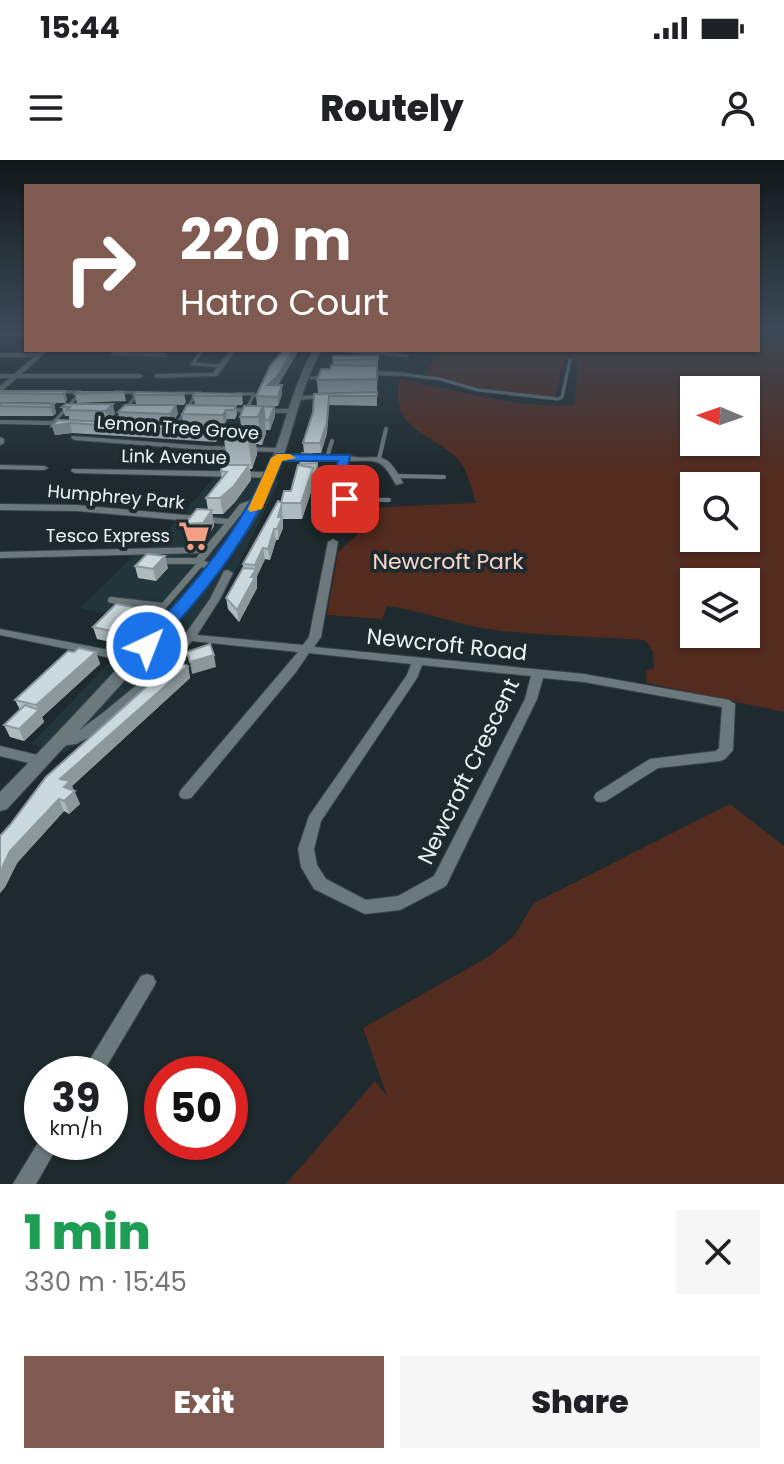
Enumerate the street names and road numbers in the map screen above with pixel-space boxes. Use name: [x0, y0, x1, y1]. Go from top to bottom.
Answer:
street label: Lemon Tree Grove: [96, 409, 260, 446]
street label: Link Avenue: [121, 443, 227, 470]
street label: Humphrey Park: [46, 478, 186, 515]
street label: Newcroft Road: [365, 621, 529, 668]
street label: Newcroft Crescent: [410, 673, 527, 869]

